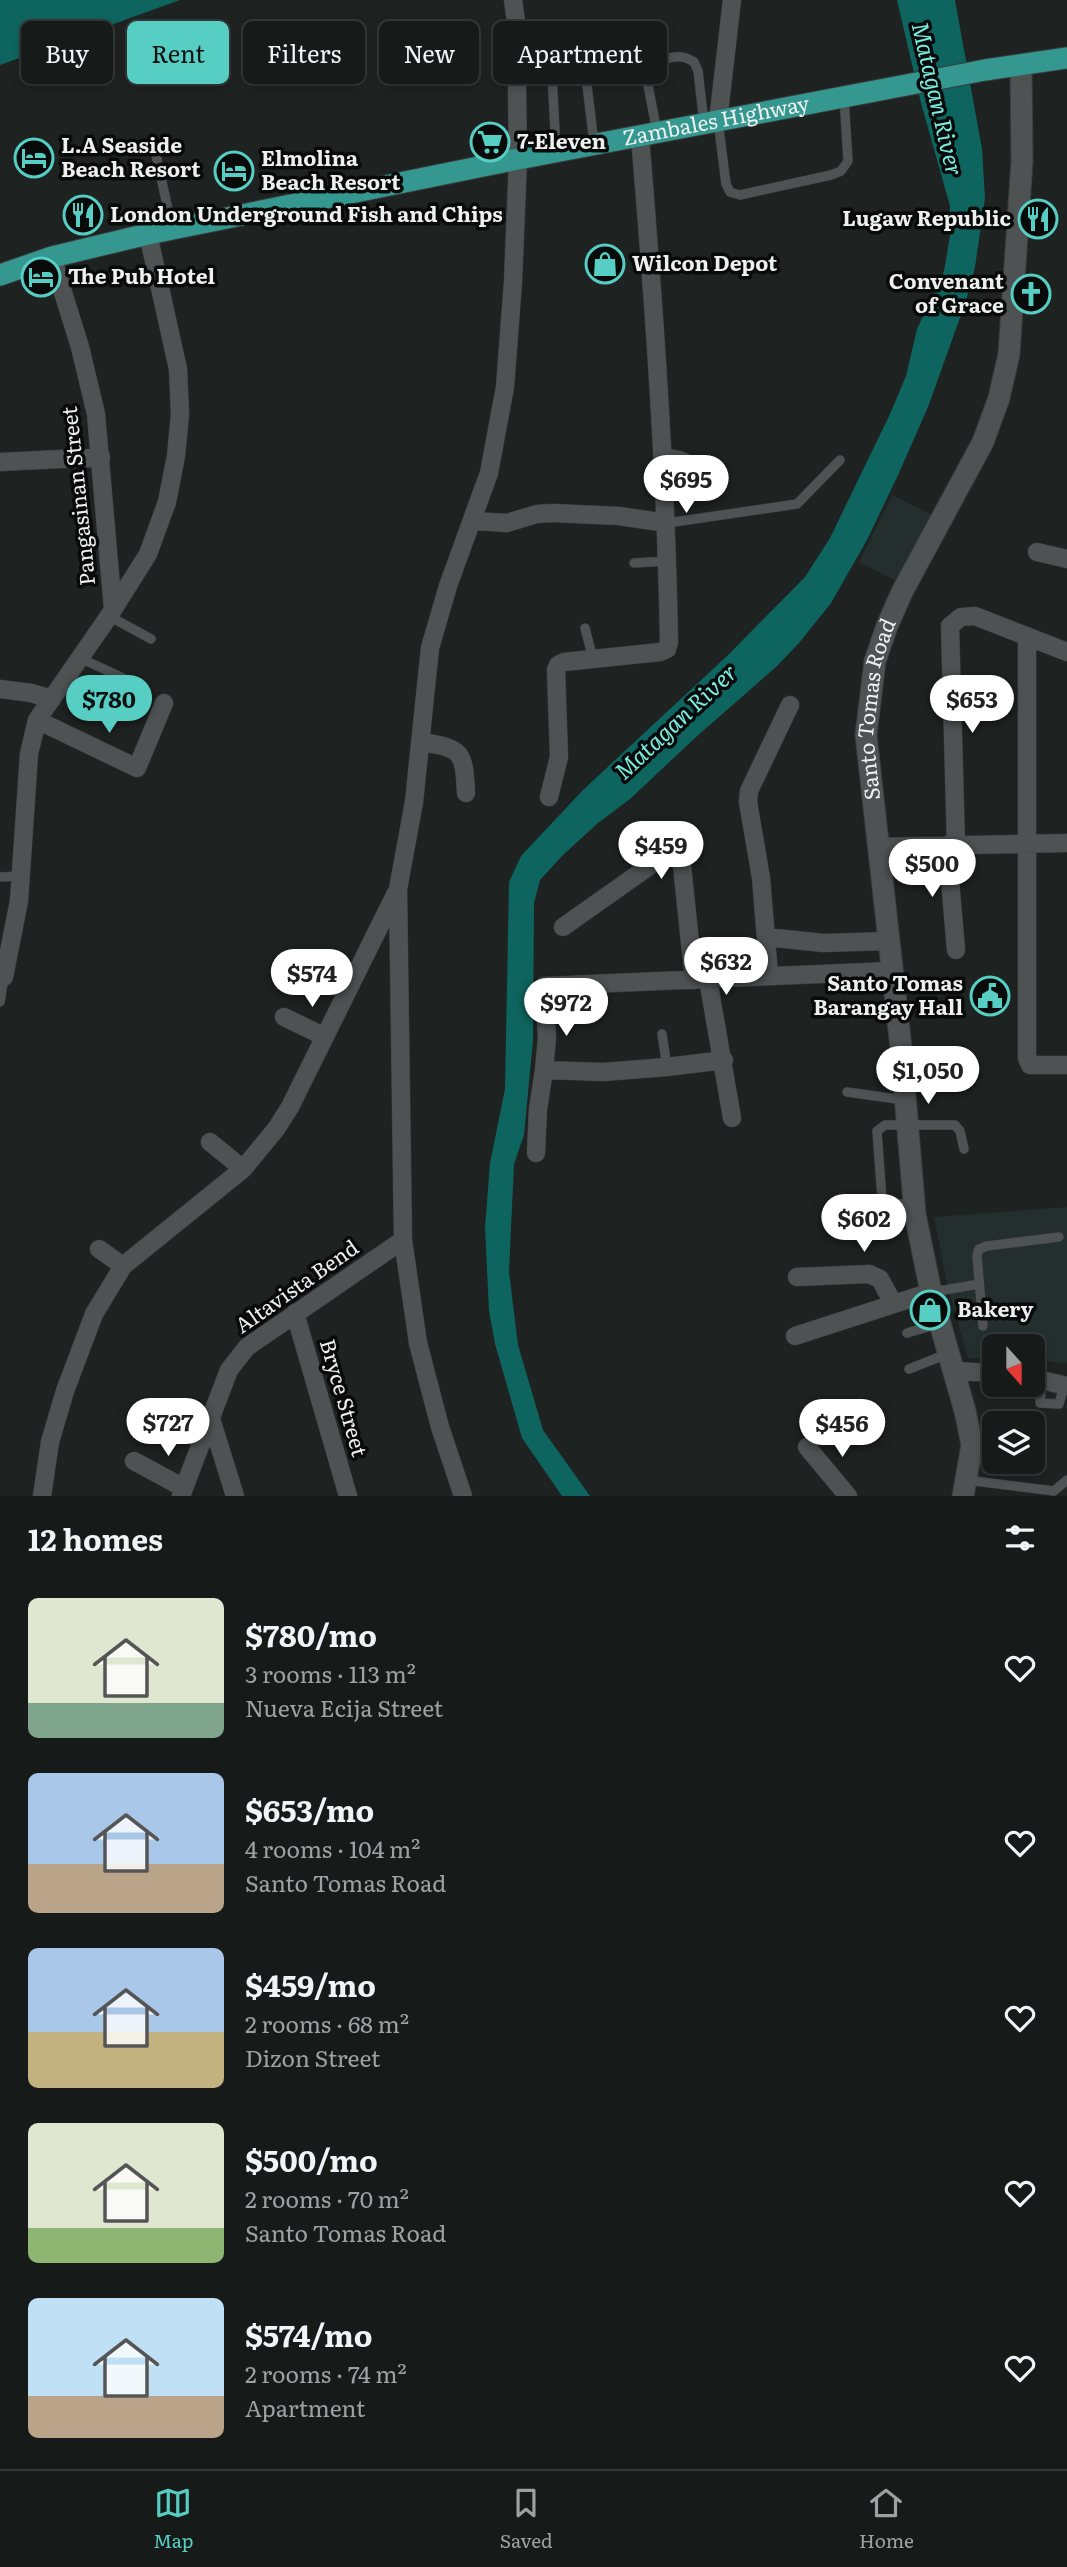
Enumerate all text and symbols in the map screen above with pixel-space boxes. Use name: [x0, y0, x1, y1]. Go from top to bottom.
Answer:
water label: Matagan River: [905, 18, 973, 179]
chip: Buy: [21, 21, 113, 84]
chip: Rent: [127, 21, 229, 84]
chip: Filters: [243, 21, 365, 84]
chip: New: [379, 21, 479, 84]
chip: Apartment: [493, 21, 667, 84]
street label: Zambales Highway: [620, 86, 812, 152]
supermarket icon: 7-Eleven: [469, 121, 511, 163]
place label: 7-Eleven: [517, 124, 606, 155]
place label: L.A Seaside Beach Resort: [61, 128, 201, 183]
hotel icon: L.A Seaside Beach Resort: [13, 137, 55, 179]
place label: Elmolina Beach Resort: [261, 141, 401, 196]
hotel icon: Elmolina Beach Resort: [213, 150, 255, 192]
restaurant icon: London Underground Fish and Chips: [62, 194, 104, 236]
place label: London Underground Fish and Chips: [110, 197, 503, 228]
restaurant icon: Lugaw Republic: [1017, 198, 1059, 240]
place label: Lugaw Republic: [842, 201, 1011, 232]
shop icon: Wilcon Depot: [584, 243, 626, 285]
place label: Wilcon Depot: [632, 246, 778, 277]
hotel icon: The Pub Hotel: [20, 256, 62, 298]
place label: The Pub Hotel: [68, 259, 215, 290]
place label: Convenant of Grace: [889, 264, 1005, 319]
church icon: Convenant of Grace: [1010, 273, 1052, 315]
street label: Pangasinan Street: [52, 405, 101, 587]
pin: $695: [645, 456, 727, 515]
text: $695: [660, 461, 712, 495]
street label: Santo Tomas Road: [848, 612, 902, 802]
water label: Matagan River: [606, 655, 744, 786]
pin: $780: [68, 676, 150, 735]
pin: $653: [931, 676, 1013, 735]
text: $780: [82, 681, 136, 715]
text: $653: [946, 681, 998, 715]
pin: $459: [620, 822, 702, 881]
text: $459: [634, 827, 688, 861]
pin: $500: [891, 839, 973, 899]
text: $500: [905, 845, 959, 879]
pin: $632: [685, 937, 767, 997]
text: $632: [700, 943, 752, 977]
pin: $574: [271, 950, 353, 1009]
text: $574: [287, 955, 337, 989]
place label: Santo Tomas Barangay Hall: [813, 966, 963, 1021]
public building icon: Santo Tomas Barangay Hall: [969, 975, 1011, 1017]
pin: $972: [525, 978, 607, 1038]
text: $972: [540, 984, 592, 1018]
pin: $1,050: [871, 1046, 985, 1106]
text: $1,050: [892, 1052, 964, 1086]
pin: $602: [823, 1194, 905, 1254]
text: $602: [837, 1200, 891, 1234]
street label: Altavista Bend: [227, 1231, 364, 1339]
shop icon: Bakery: [909, 1289, 951, 1331]
place label: Bakery: [957, 1292, 1034, 1323]
north arrow: [982, 1334, 1045, 1396]
map controls: [982, 1334, 1045, 1474]
street label: Bryce Street: [314, 1335, 377, 1460]
pin: $727: [127, 1398, 209, 1458]
pin: $456: [801, 1400, 883, 1459]
text: $727: [143, 1404, 193, 1438]
text: $456: [815, 1405, 869, 1439]
button: layers: [982, 1411, 1045, 1474]
text: 12 homes: [28, 1516, 163, 1560]
icon: filters: [1001, 1519, 1039, 1557]
text: $780/mo: [245, 1612, 377, 1656]
icon: home: [84, 1626, 168, 1710]
icon: heart: [1001, 1649, 1039, 1687]
text: 3 rooms · 113 m²: [245, 1656, 416, 1690]
text: Nueva Ecija Street: [245, 1690, 443, 1724]
text: $653/mo: [245, 1787, 374, 1831]
icon: home: [84, 1801, 168, 1885]
icon: heart: [1001, 1824, 1039, 1862]
text: 4 rooms · 104 m²: [245, 1831, 420, 1865]
text: Santo Tomas Road: [245, 1865, 446, 1899]
text: $459/mo: [245, 1962, 376, 2006]
icon: home: [84, 1976, 168, 2060]
icon: heart: [1001, 1999, 1039, 2037]
text: 2 rooms · 68 m²: [245, 2006, 409, 2040]
text: Dizon Street: [245, 2040, 380, 2074]
text: $500/mo: [245, 2137, 378, 2181]
icon: home: [84, 2151, 168, 2235]
icon: heart: [1001, 2174, 1039, 2212]
text: 2 rooms · 70 m²: [245, 2181, 409, 2215]
text: Santo Tomas Road: [245, 2215, 446, 2249]
text: $574/mo: [245, 2312, 372, 2356]
icon: home: [84, 2326, 168, 2410]
icon: heart: [1001, 2349, 1039, 2387]
text: 2 rooms · 74 m²: [245, 2356, 407, 2390]
text: Apartment: [245, 2390, 365, 2424]
tab: Map: [153, 2484, 194, 2554]
tab: Saved: [500, 2484, 553, 2554]
tab: Home: [859, 2484, 914, 2554]

